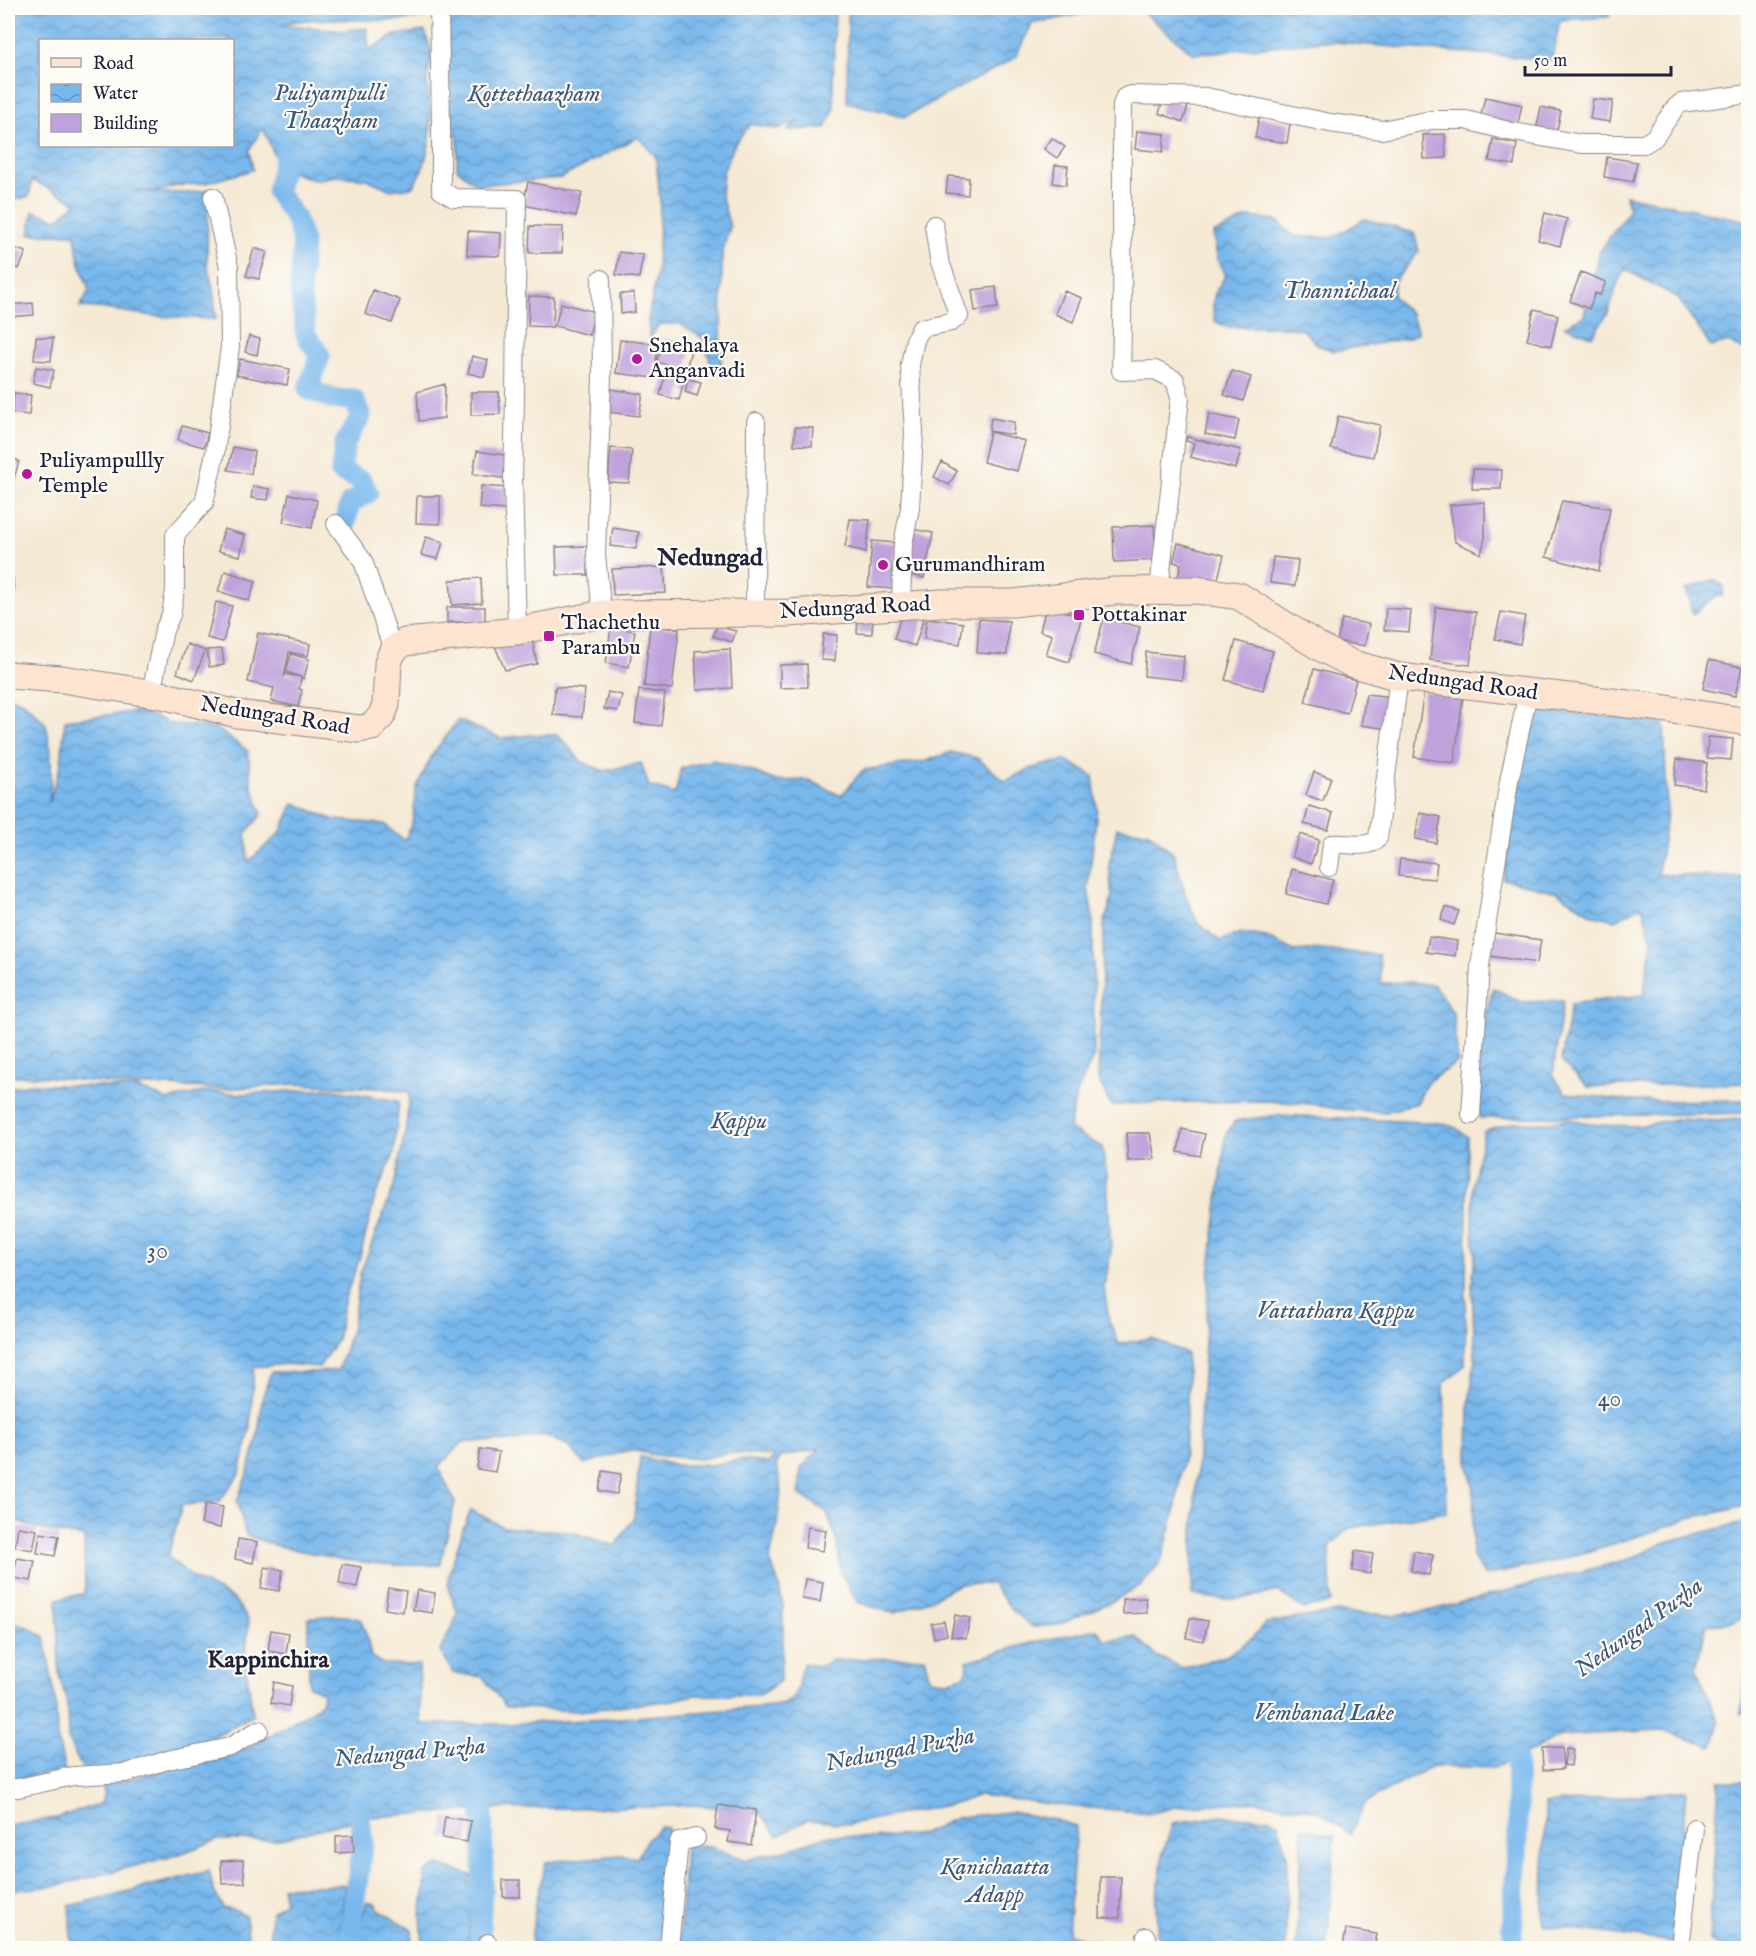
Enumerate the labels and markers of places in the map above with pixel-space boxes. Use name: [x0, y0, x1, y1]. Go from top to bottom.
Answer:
place label: Snehalaya Anganvadi: [648, 332, 745, 385]
marker: Snehalaya Anganvadi: [630, 352, 644, 366]
place label: Puliyampullly Temple: [39, 447, 164, 500]
marker: Puliyampullly Temple: [20, 467, 34, 481]
place label: Gurumandhiram: [895, 551, 1046, 579]
marker: Gurumandhiram: [876, 558, 890, 572]
place label: Pottakinar: [1091, 601, 1187, 629]
marker: Pottakinar: [1072, 608, 1086, 622]
place label: Thachethu Parambu: [561, 609, 660, 662]
marker: Thachethu Parambu: [542, 629, 556, 643]

